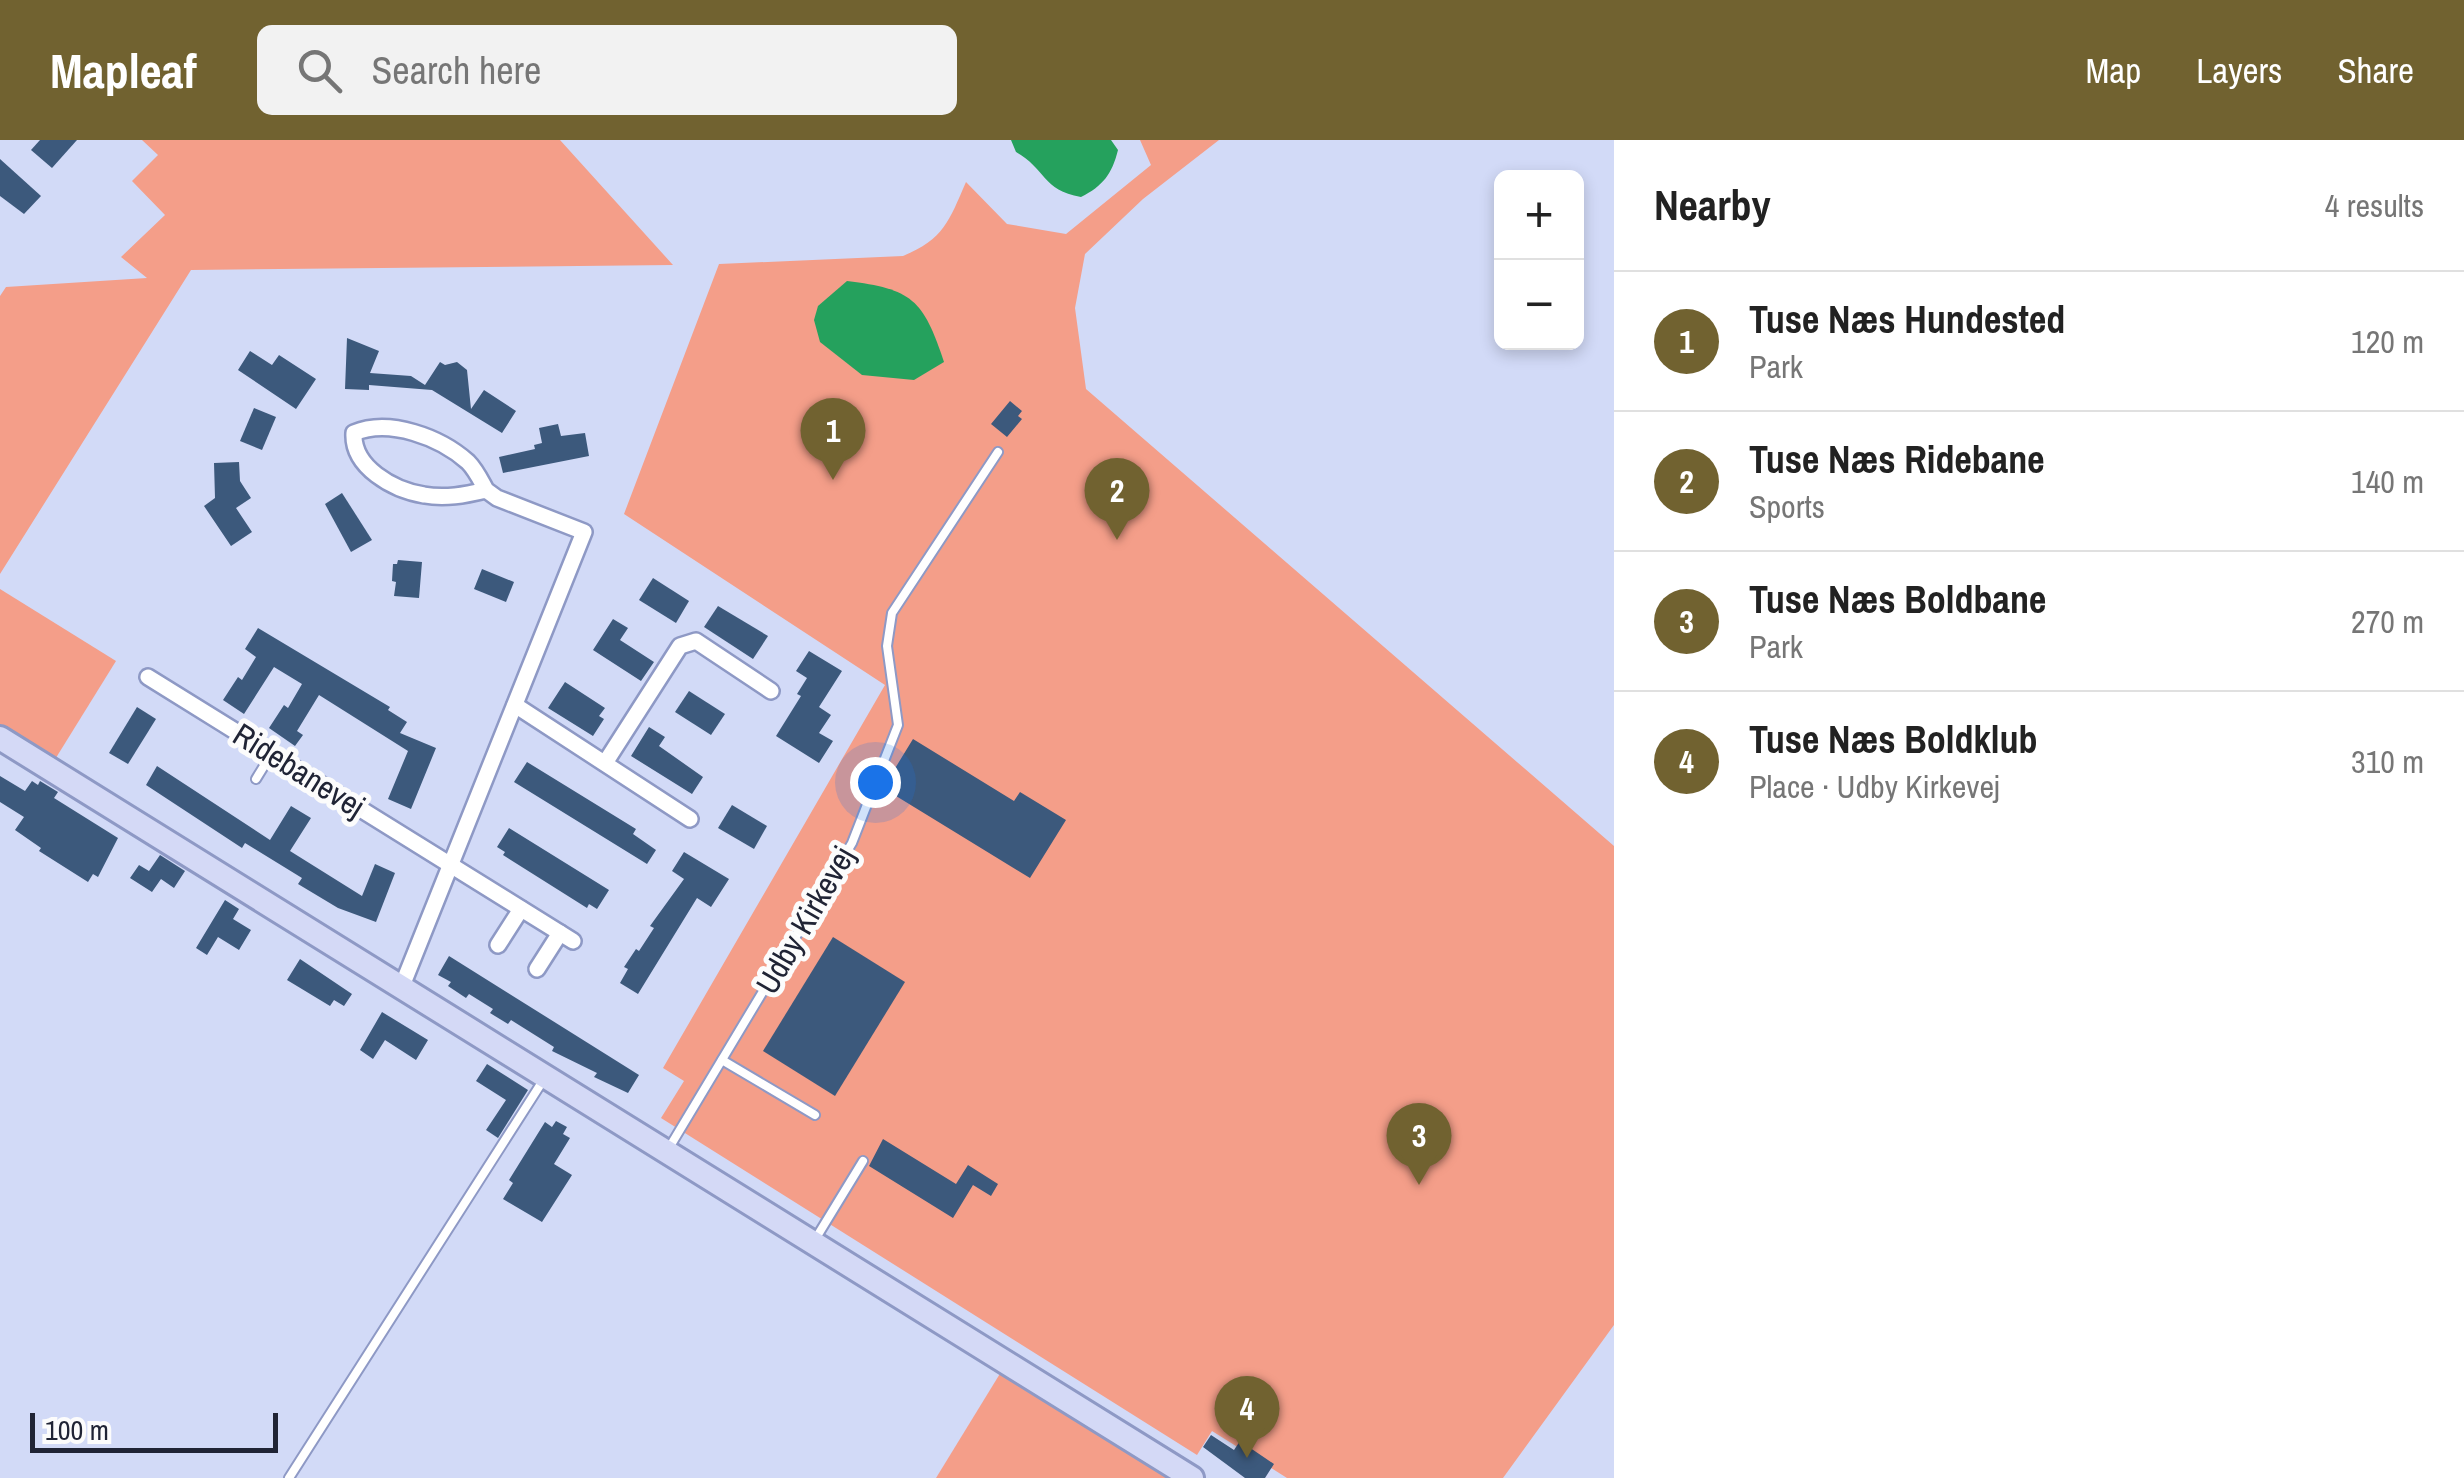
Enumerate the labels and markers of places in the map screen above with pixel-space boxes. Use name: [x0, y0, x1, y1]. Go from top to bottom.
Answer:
pin: 1: [800, 398, 866, 480]
pin: 2: [1084, 458, 1150, 540]
pin: 3: [1386, 1102, 1452, 1185]
pin: 4: [1214, 1376, 1280, 1458]

